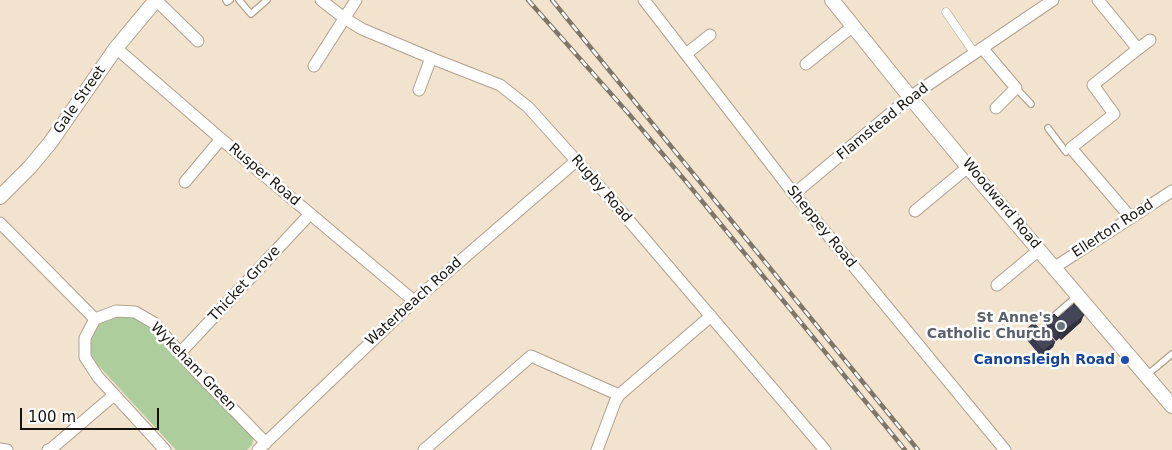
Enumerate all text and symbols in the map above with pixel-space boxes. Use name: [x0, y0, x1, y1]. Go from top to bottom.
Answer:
street label: Gale Street: [50, 63, 110, 137]
street label: Flamstead Road: [834, 80, 932, 164]
street label: Rusper Road: [225, 140, 303, 210]
street label: Rugby Road: [567, 152, 635, 226]
street label: Woodward Road: [958, 155, 1044, 253]
street label: Sheppey Road: [783, 183, 859, 271]
street label: Ellerton Road: [1069, 196, 1157, 262]
street label: Thicket Grove: [206, 243, 284, 325]
street label: Waterbeach Road: [362, 254, 466, 350]
place label: St Anne's Catholic Church: [927, 310, 1051, 342]
street label: Wykeham Green: [147, 319, 239, 415]
marker: St Anne's Catholic Church: [1055, 320, 1067, 332]
place label: Canonsleigh Road: [974, 352, 1115, 368]
marker: Canonsleigh Road: [1119, 354, 1131, 366]
scale bar: [22, 398, 161, 430]
text: 100 m: [28, 408, 76, 426]

